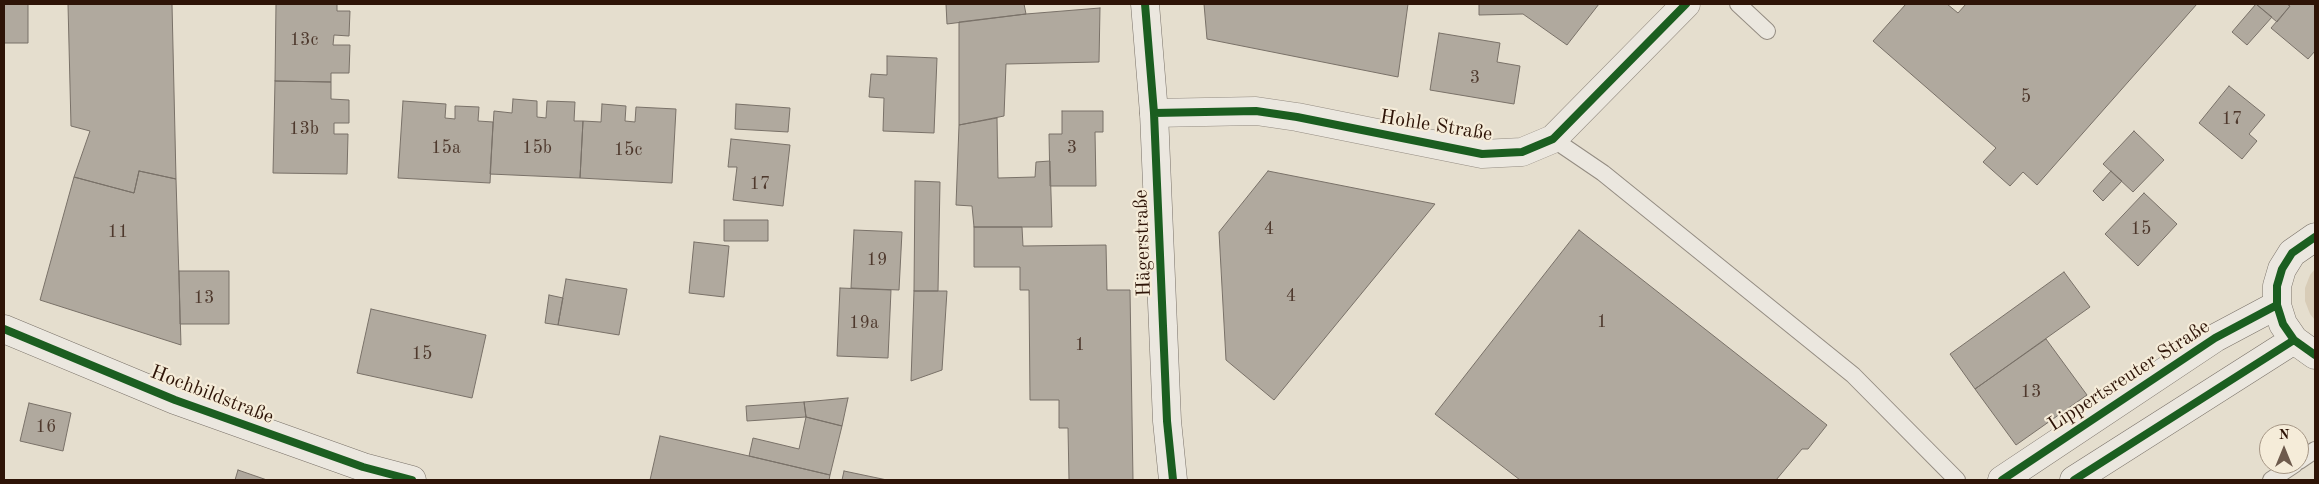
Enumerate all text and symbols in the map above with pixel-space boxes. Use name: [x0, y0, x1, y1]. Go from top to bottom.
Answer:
house number: 13c: [290, 29, 318, 51]
house number: 3: [1470, 67, 1480, 89]
house number: 5: [2021, 86, 2031, 108]
street label: Hohle Straße: [1378, 105, 1494, 147]
house number: 17: [2222, 108, 2242, 130]
house number: 13b: [289, 118, 319, 140]
house number: 15a: [431, 137, 461, 159]
house number: 15b: [522, 137, 552, 159]
house number: 3: [1067, 137, 1077, 159]
house number: 15c: [614, 139, 642, 161]
house number: 17: [750, 173, 770, 195]
street label: Hägerstraße: [1129, 189, 1157, 297]
house number: 4: [1264, 218, 1274, 240]
house number: 15: [2131, 218, 2151, 240]
house number: 11: [108, 221, 128, 243]
house number: 19: [867, 249, 887, 271]
house number: 4: [1286, 285, 1296, 307]
house number: 13: [194, 287, 214, 309]
house number: 1: [1597, 311, 1607, 333]
house number: 19a: [849, 312, 879, 334]
street label: Lippertsreuter Straße: [2044, 315, 2214, 437]
house number: 1: [1075, 334, 1085, 356]
house number: 15: [412, 343, 432, 365]
street label: Hochbildstraße: [147, 360, 277, 430]
house number: 13: [2021, 381, 2041, 403]
house number: 16: [36, 416, 56, 438]
north arrow: [2259, 424, 2309, 474]
text: N: [2279, 428, 2289, 442]

